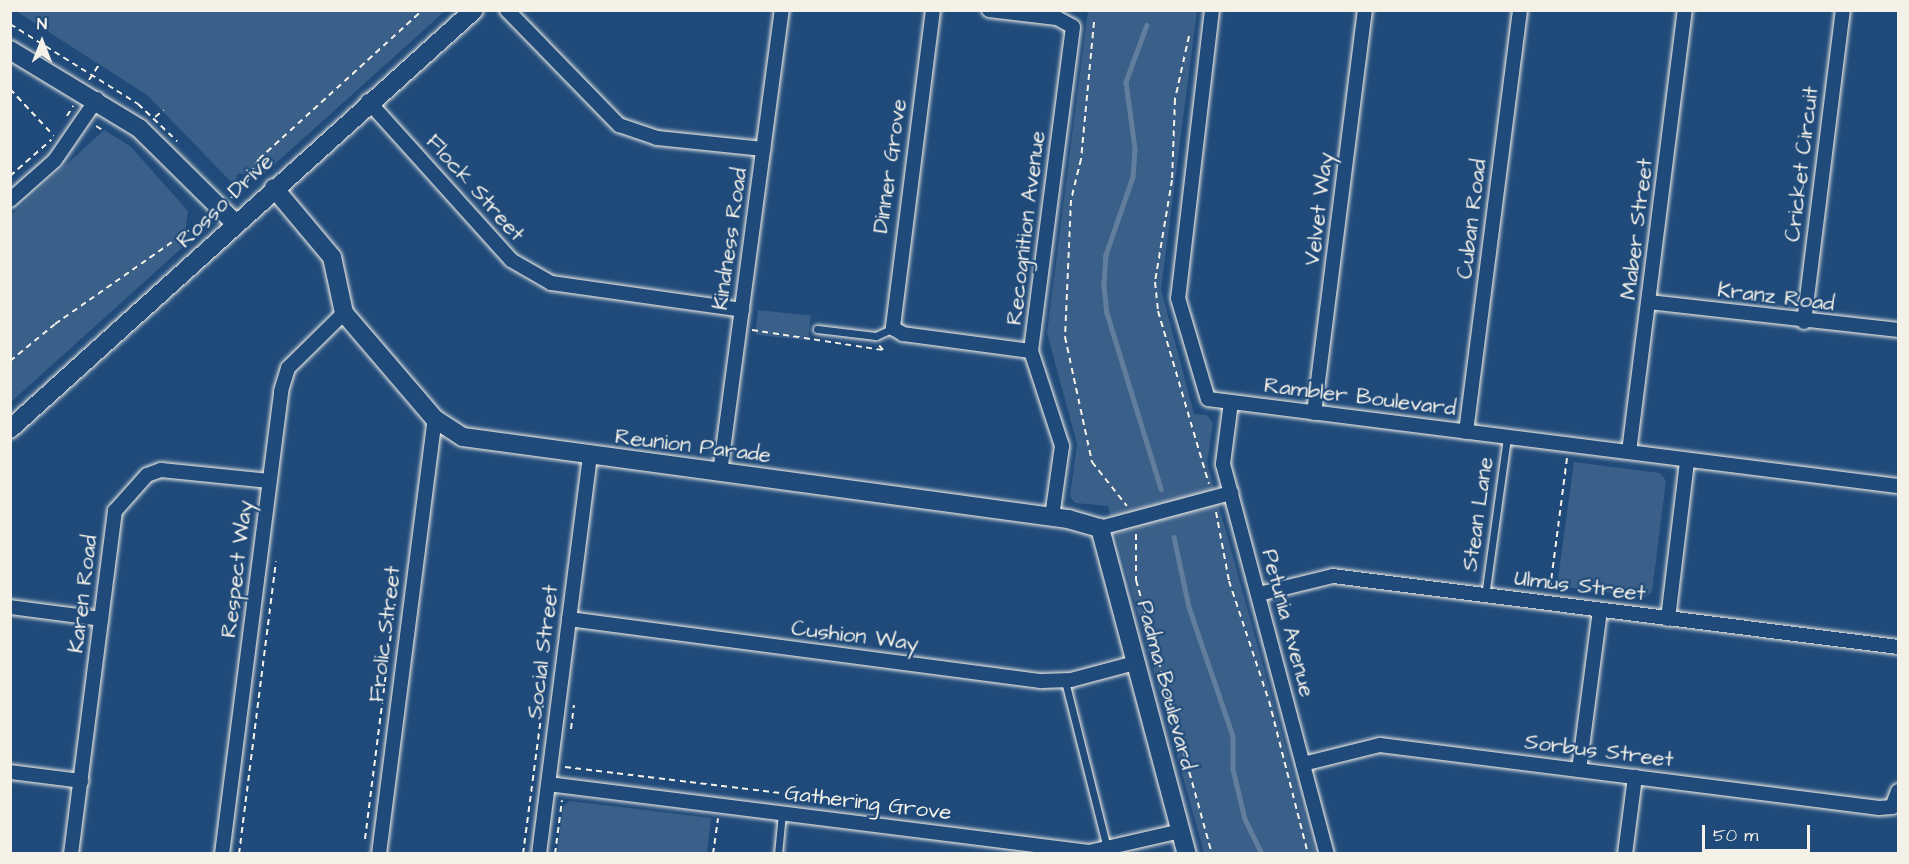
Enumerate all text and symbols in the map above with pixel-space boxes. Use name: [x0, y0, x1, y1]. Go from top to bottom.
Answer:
north arrow: [12, 12, 72, 72]
text: N: [37, 13, 47, 35]
street label: Cricket Circuit: [1779, 85, 1825, 243]
street label: Dinner Grove: [867, 97, 913, 235]
street label: Flock Street: [420, 129, 530, 247]
street label: Recognition Avenue: [1001, 129, 1051, 327]
street label: Rosso Drive: [171, 148, 279, 254]
street label: Velvet Way: [1299, 151, 1339, 267]
street label: Maber Street: [1615, 157, 1659, 301]
street label: Cuban Road: [1452, 158, 1492, 280]
street label: Kindness Road: [707, 166, 753, 312]
street label: Kranz Road: [1716, 277, 1836, 317]
street label: Rambler Boulevard: [1262, 372, 1458, 422]
street label: Reunion Parade: [613, 423, 773, 469]
street label: Stean Lane: [1457, 455, 1499, 573]
street label: Respect Way: [215, 499, 259, 639]
street label: Karen Road: [63, 533, 103, 655]
street label: Petunia Avenue: [1256, 546, 1320, 700]
street label: Frolic Street: [364, 564, 406, 704]
street label: Ulmus Street: [1513, 565, 1647, 607]
street label: Social Street: [522, 583, 564, 721]
street label: Padma Boulevard: [1131, 597, 1201, 773]
street label: Cushion Way: [790, 615, 920, 657]
street label: Sorbus Street: [1523, 729, 1675, 773]
street label: Gathering Grove: [783, 780, 953, 826]
scale bar: [1705, 813, 1813, 851]
text: 50 m: [1713, 823, 1758, 848]

